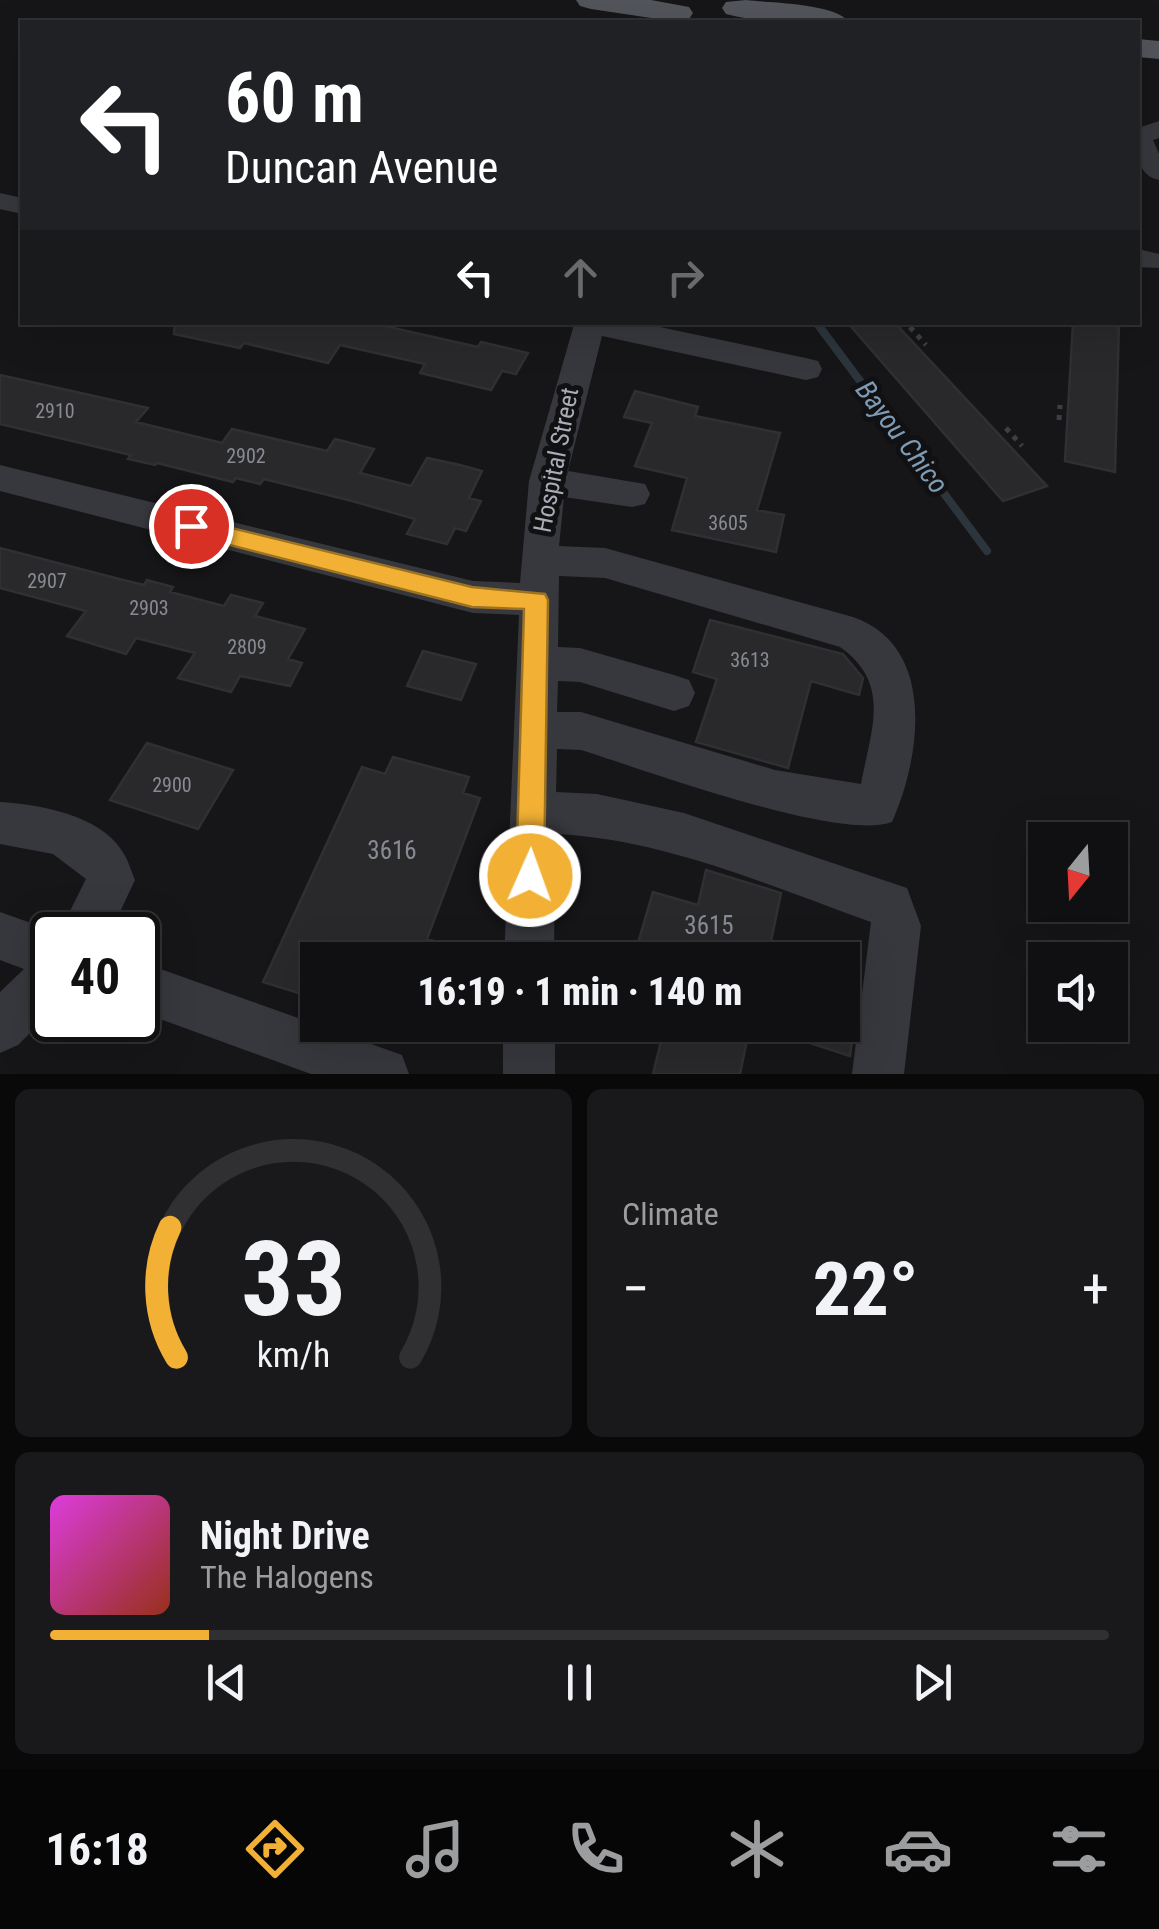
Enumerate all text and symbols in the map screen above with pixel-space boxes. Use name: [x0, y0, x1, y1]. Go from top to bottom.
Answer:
text: 60 m: [225, 57, 364, 139]
icon: left: [60, 60, 190, 190]
text: Duncan Avenue: [225, 141, 498, 194]
icon: left: [448, 250, 503, 305]
icon: ahead: [553, 250, 608, 305]
icon: right: [658, 250, 713, 305]
water label: Bayou Chico: [849, 374, 955, 500]
street label: Hospital Street: [528, 385, 584, 535]
house number: 2910: [35, 399, 75, 423]
house number: 2902: [226, 444, 266, 468]
pin: [149, 484, 234, 569]
icon: arrive: [164, 499, 219, 554]
house number: 3605: [708, 511, 748, 535]
house number: 2907: [27, 569, 67, 593]
house number: 2903: [129, 596, 169, 620]
house number: 2809: [227, 635, 267, 659]
house number: 3613: [730, 648, 770, 672]
house number: 2900: [152, 773, 192, 797]
north arrow: [1028, 822, 1128, 922]
map controls: [1028, 822, 1128, 1042]
position arrow: [478, 824, 582, 928]
house number: 3616: [367, 836, 417, 865]
house number: 3615: [684, 911, 734, 940]
speed limit sign: 40: [30, 912, 160, 1042]
button: sound: [1028, 942, 1128, 1042]
text: 16:19 · 1 min · 140 m: [418, 970, 742, 1014]
text: Climate: [622, 1195, 719, 1233]
text: 33: [241, 1219, 346, 1340]
text: 22°: [813, 1245, 918, 1333]
text: −: [622, 1257, 650, 1321]
text: +: [1082, 1257, 1109, 1321]
text: km/h: [257, 1334, 330, 1376]
text: Night Drive: [200, 1514, 370, 1558]
text: The Halogens: [200, 1558, 374, 1596]
icon: previous: [199, 1655, 254, 1710]
icon: pause: [552, 1655, 607, 1710]
icon: next: [905, 1655, 960, 1710]
icon: directions: [240, 1814, 310, 1884]
icon: music: [400, 1814, 470, 1884]
icon: phone: [561, 1814, 631, 1884]
icon: climate: [722, 1814, 792, 1884]
icon: car: [883, 1814, 953, 1884]
icon: filters: [1044, 1814, 1114, 1884]
text: 16:18: [45, 1823, 149, 1876]

